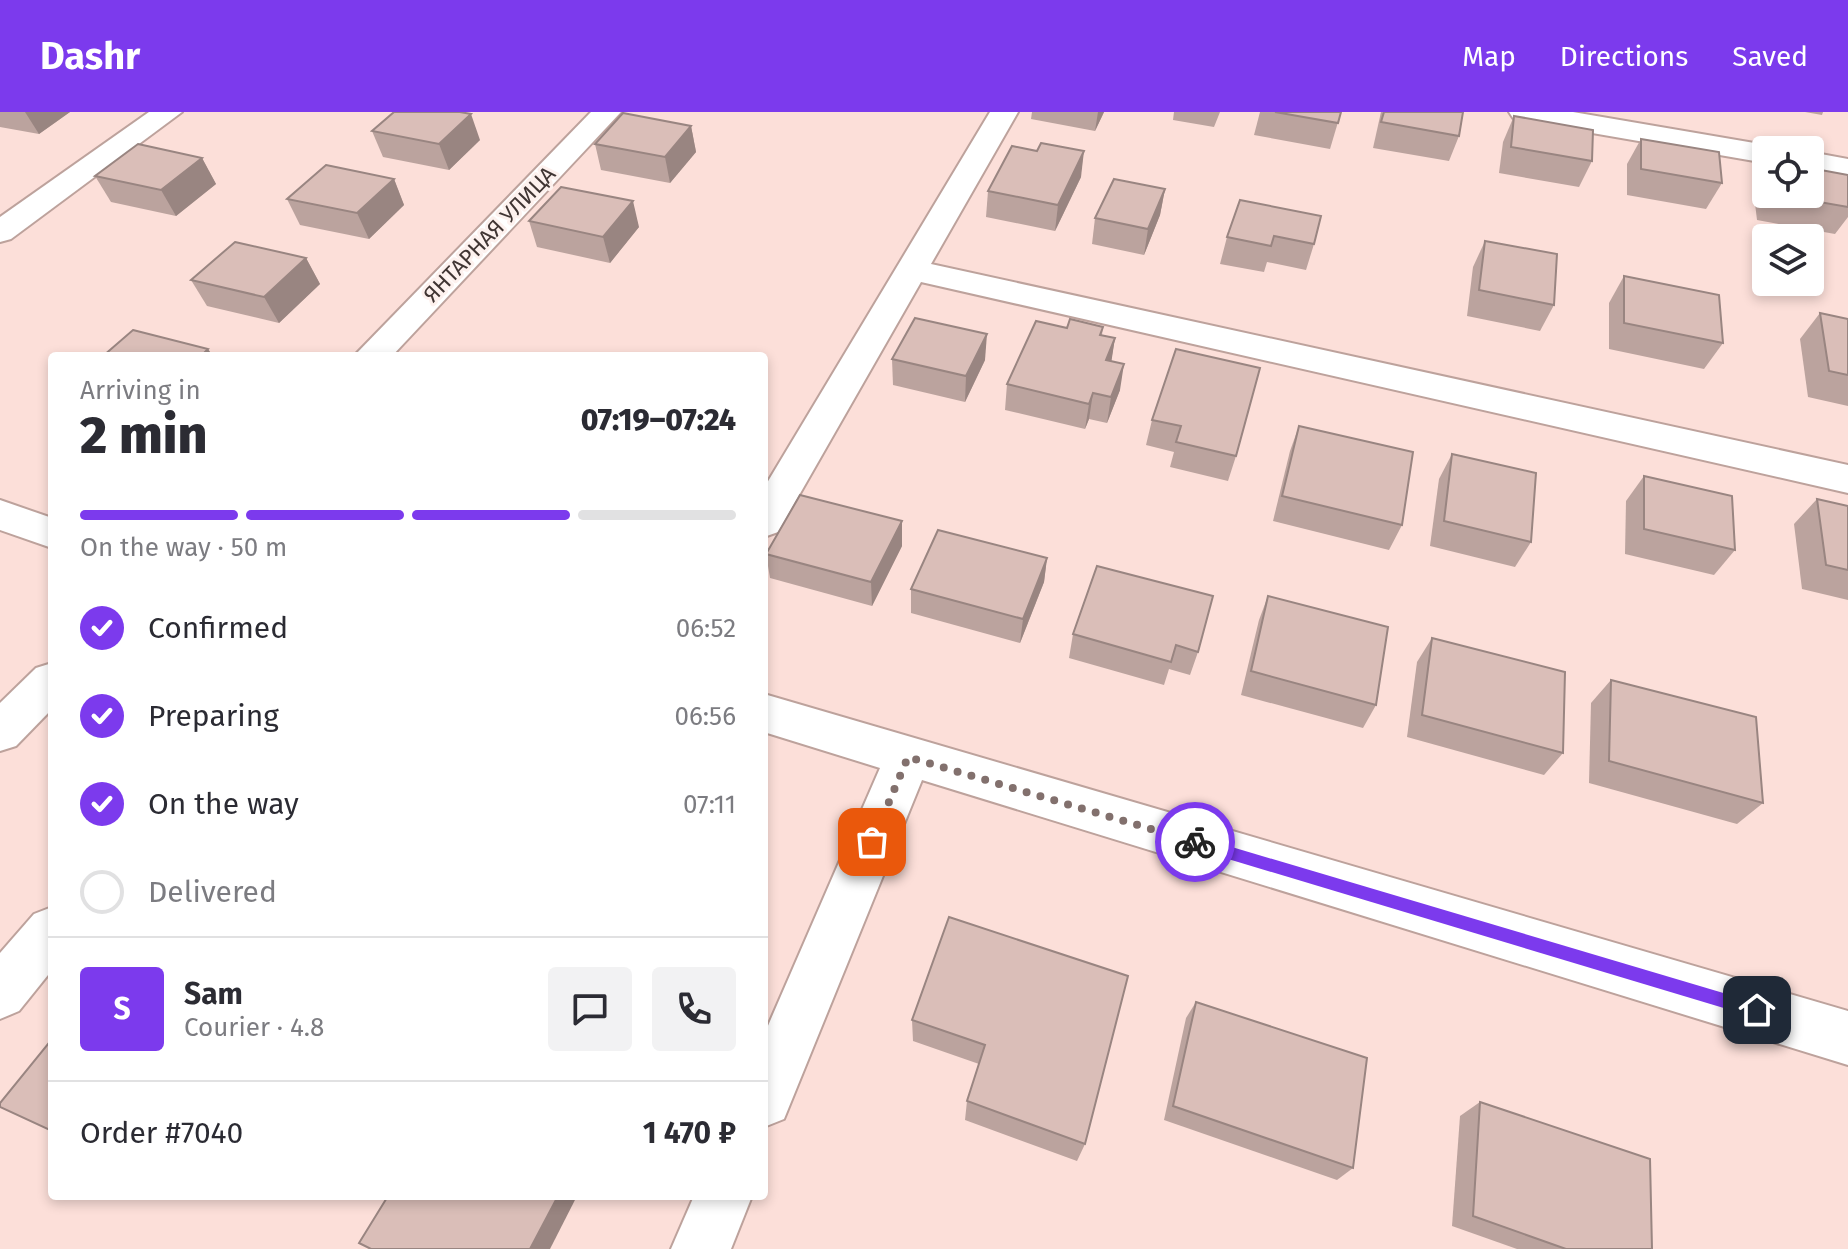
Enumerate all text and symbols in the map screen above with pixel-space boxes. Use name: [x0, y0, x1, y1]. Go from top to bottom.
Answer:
text: Dashr: [40, 33, 140, 79]
text: Map: [1462, 40, 1516, 73]
text: Directions: [1560, 40, 1688, 73]
text: Saved: [1732, 40, 1808, 73]
map controls: [1752, 136, 1824, 296]
button: locate: [1752, 136, 1824, 208]
street label: ЯНТАРНАЯ УЛИЦА: [418, 160, 561, 308]
button: layers: [1752, 224, 1824, 296]
text: Arriving in: [80, 375, 201, 406]
text: 07:19–07:24: [581, 402, 736, 438]
text: 2 min: [80, 404, 207, 467]
text: On the way · 50 m: [80, 532, 287, 563]
icon: check: [80, 606, 124, 650]
text: Confirmed: [148, 610, 288, 646]
text: 06:52: [676, 613, 736, 644]
icon: check: [80, 694, 124, 738]
text: Preparing: [148, 698, 279, 734]
text: 06:56: [674, 701, 736, 732]
icon: check: [80, 782, 124, 826]
text: On the way: [148, 786, 299, 822]
text: 07:11: [683, 789, 736, 820]
courier: [1155, 802, 1235, 882]
pin: [838, 808, 906, 876]
icon: bag: [850, 820, 894, 864]
icon: bike: [1173, 820, 1217, 864]
text: Delivered: [148, 874, 277, 910]
button: chat: [548, 967, 632, 1051]
button: phone: [652, 967, 736, 1051]
text: Sam: [184, 976, 243, 1012]
pin: [1723, 976, 1791, 1044]
icon: home: [1735, 988, 1779, 1032]
text: S: [113, 991, 131, 1027]
text: Courier · 4.8: [184, 1012, 324, 1043]
text: Order #7040: [80, 1115, 243, 1151]
text: 1 470 ₽: [643, 1115, 736, 1151]

